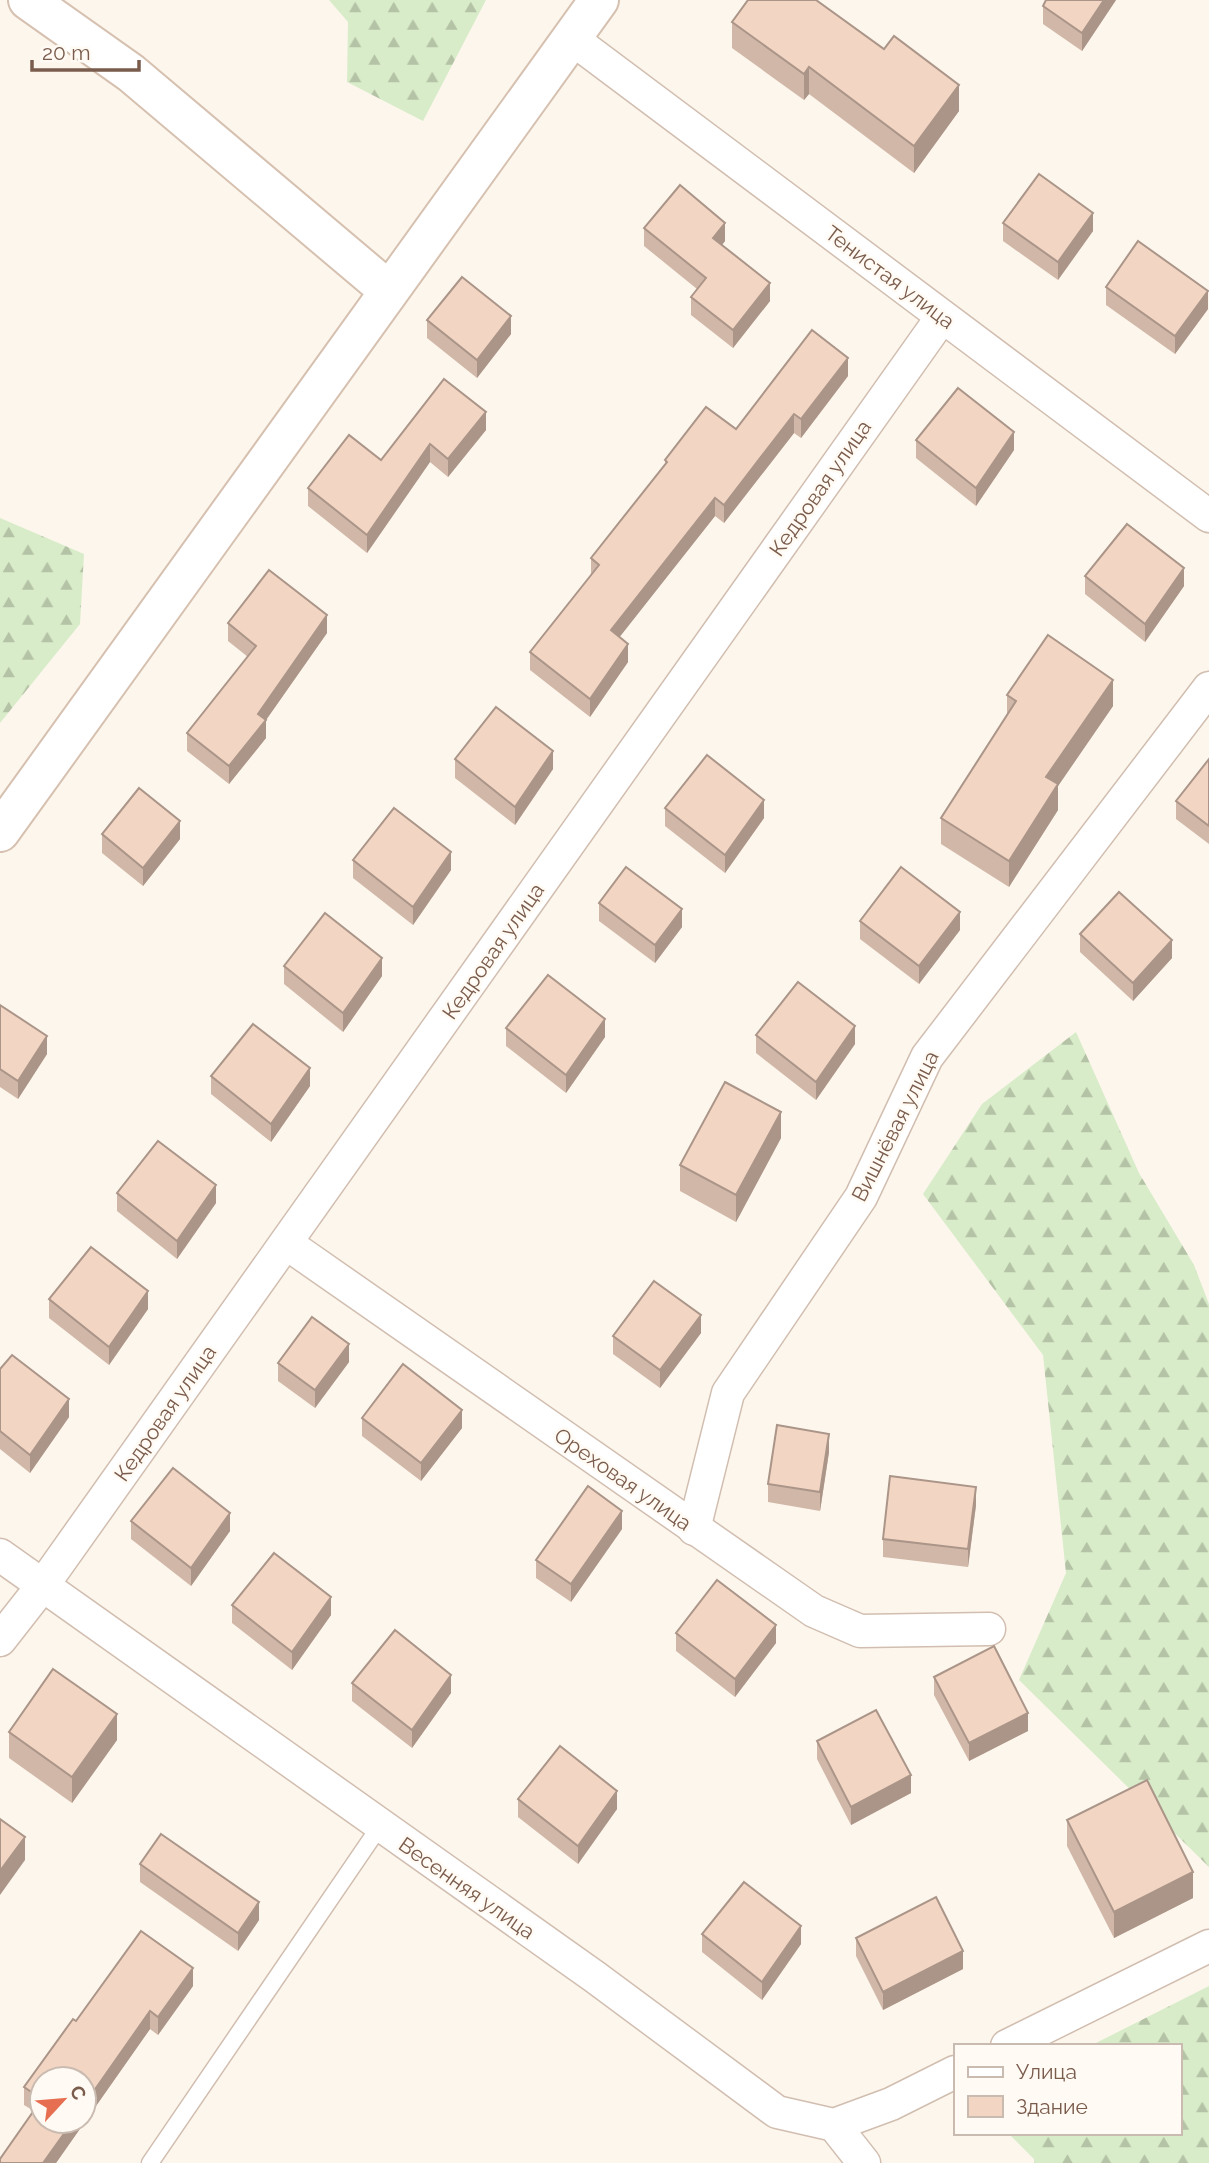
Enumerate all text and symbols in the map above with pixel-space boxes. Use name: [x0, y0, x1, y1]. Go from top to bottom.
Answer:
scale bar: [32, 28, 138, 72]
text: 20 m: [42, 40, 90, 65]
street label: Тенистая улица: [820, 220, 960, 334]
street label: Кедровая улица: [764, 415, 876, 561]
street label: Кедровая улица: [437, 878, 549, 1024]
street label: Вишнёвая улица: [846, 1047, 944, 1205]
street label: Кедровая улица: [109, 1340, 221, 1486]
street label: Ореховая улица: [550, 1422, 696, 1536]
street label: Весенняя улица: [394, 1832, 540, 1944]
legend: [954, 2044, 1181, 2135]
text: Улица: [1016, 2059, 1077, 2084]
north arrow: [28, 2065, 98, 2135]
text: С: [66, 2082, 91, 2103]
text: Здание: [1016, 2094, 1088, 2119]

